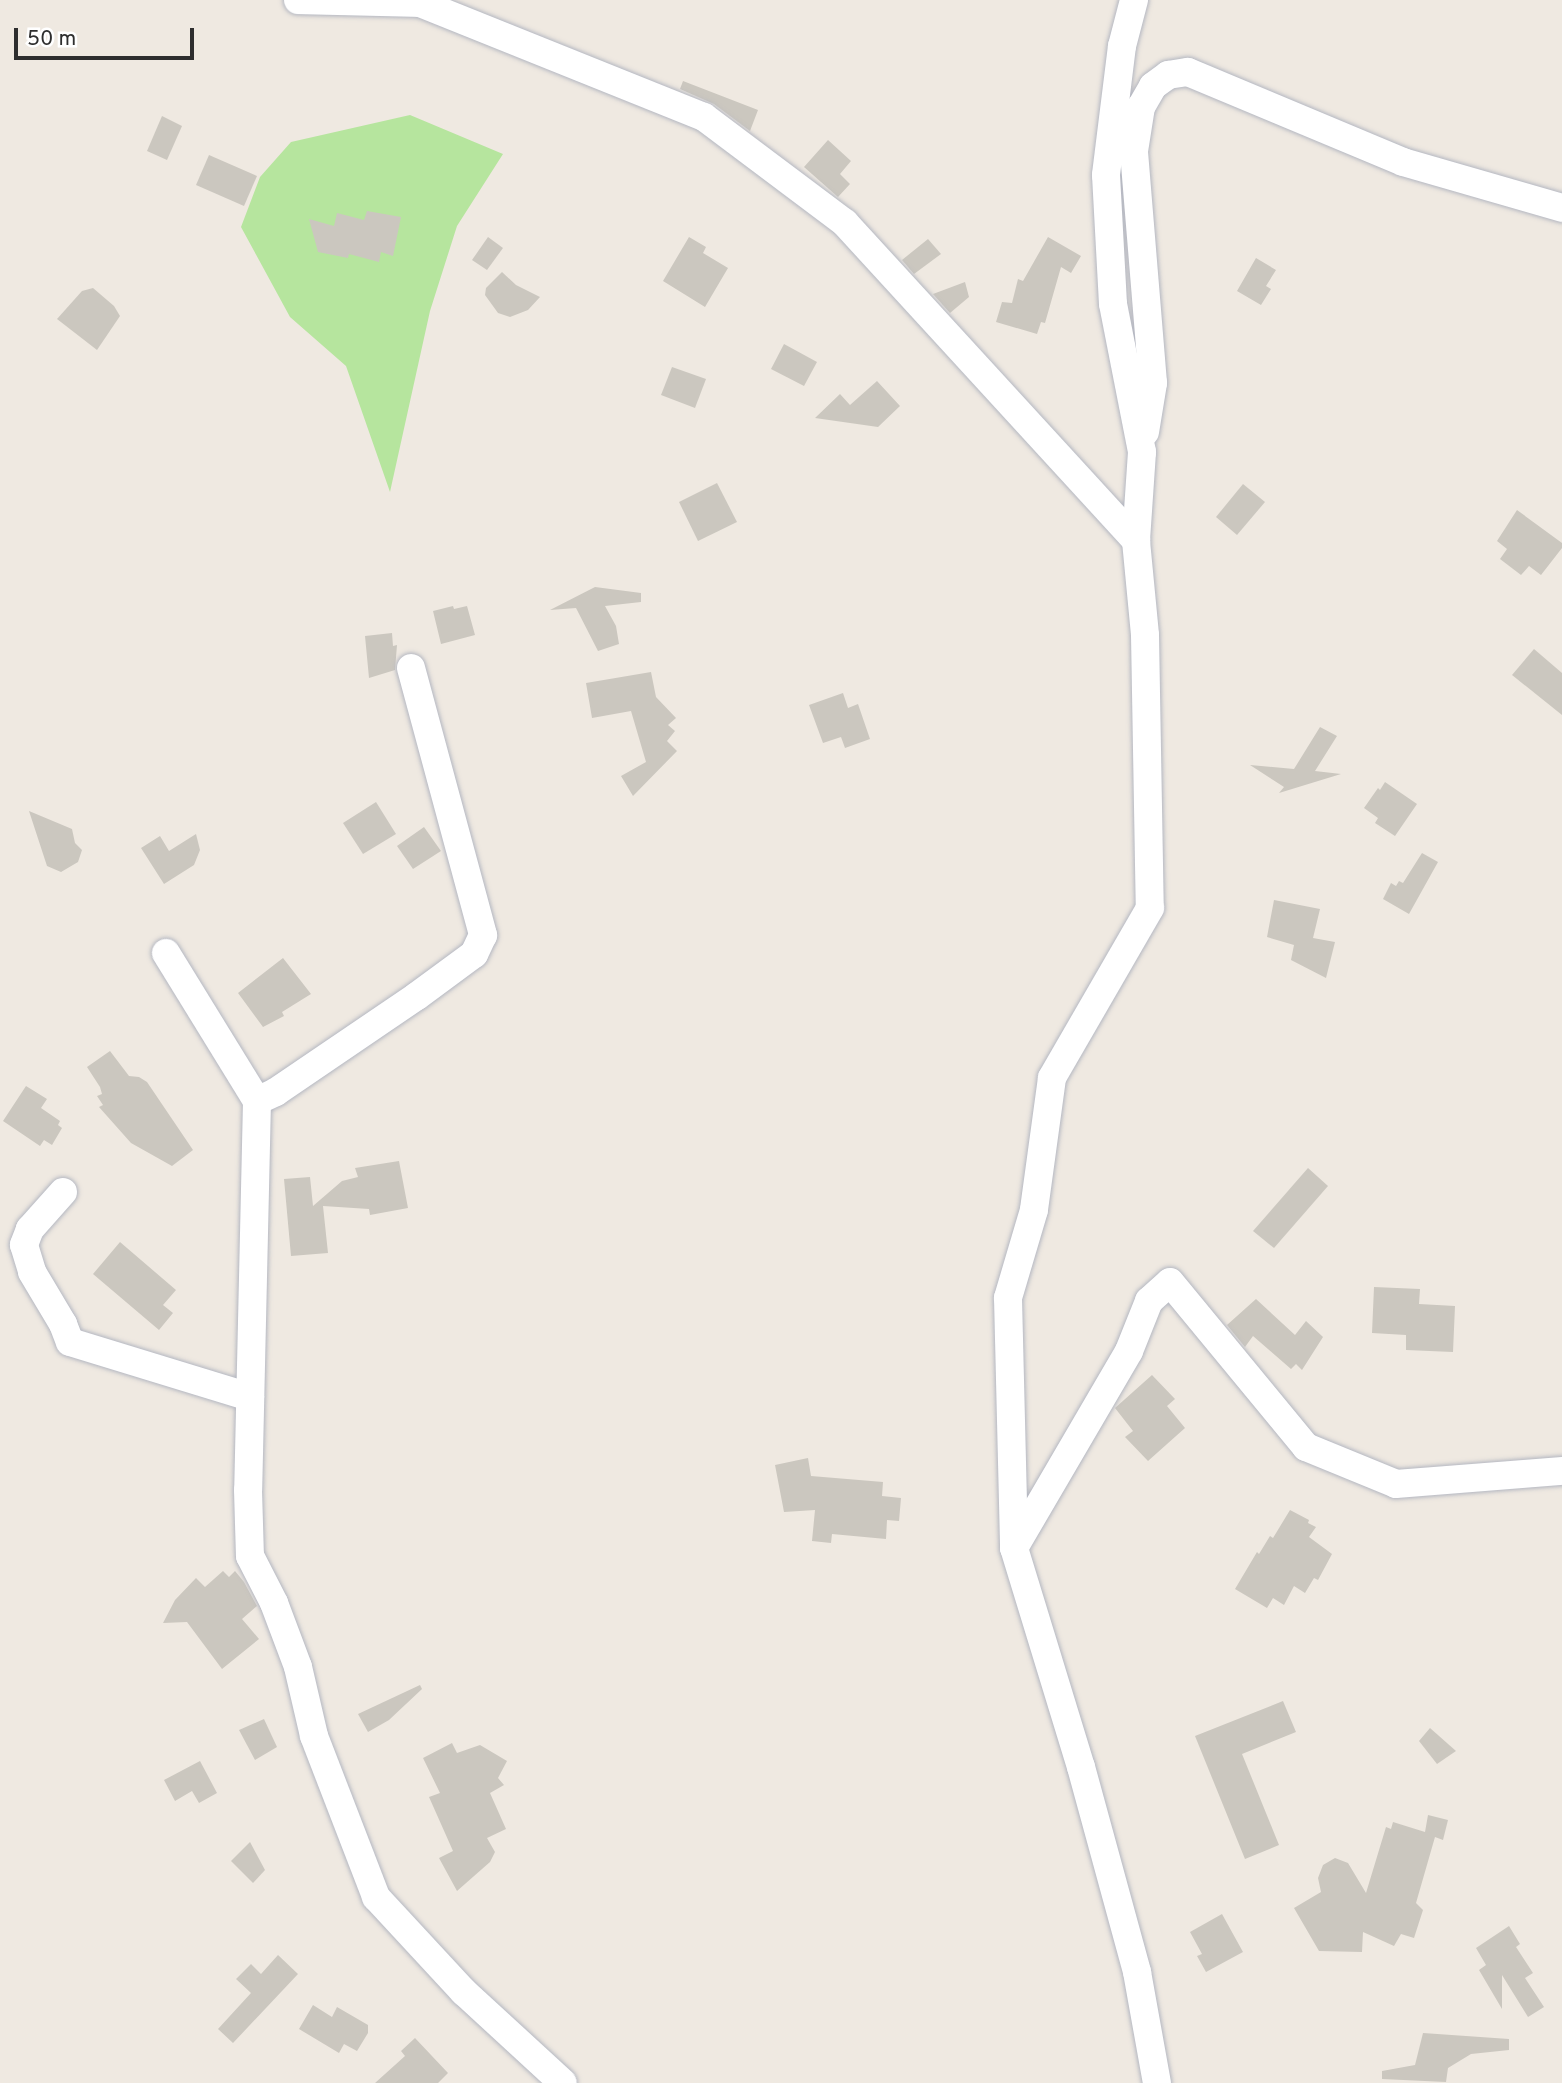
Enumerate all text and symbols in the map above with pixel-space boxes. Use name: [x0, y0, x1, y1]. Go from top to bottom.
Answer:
scale bar: [18, 14, 198, 58]
text: 50 m: [27, 26, 76, 53]

